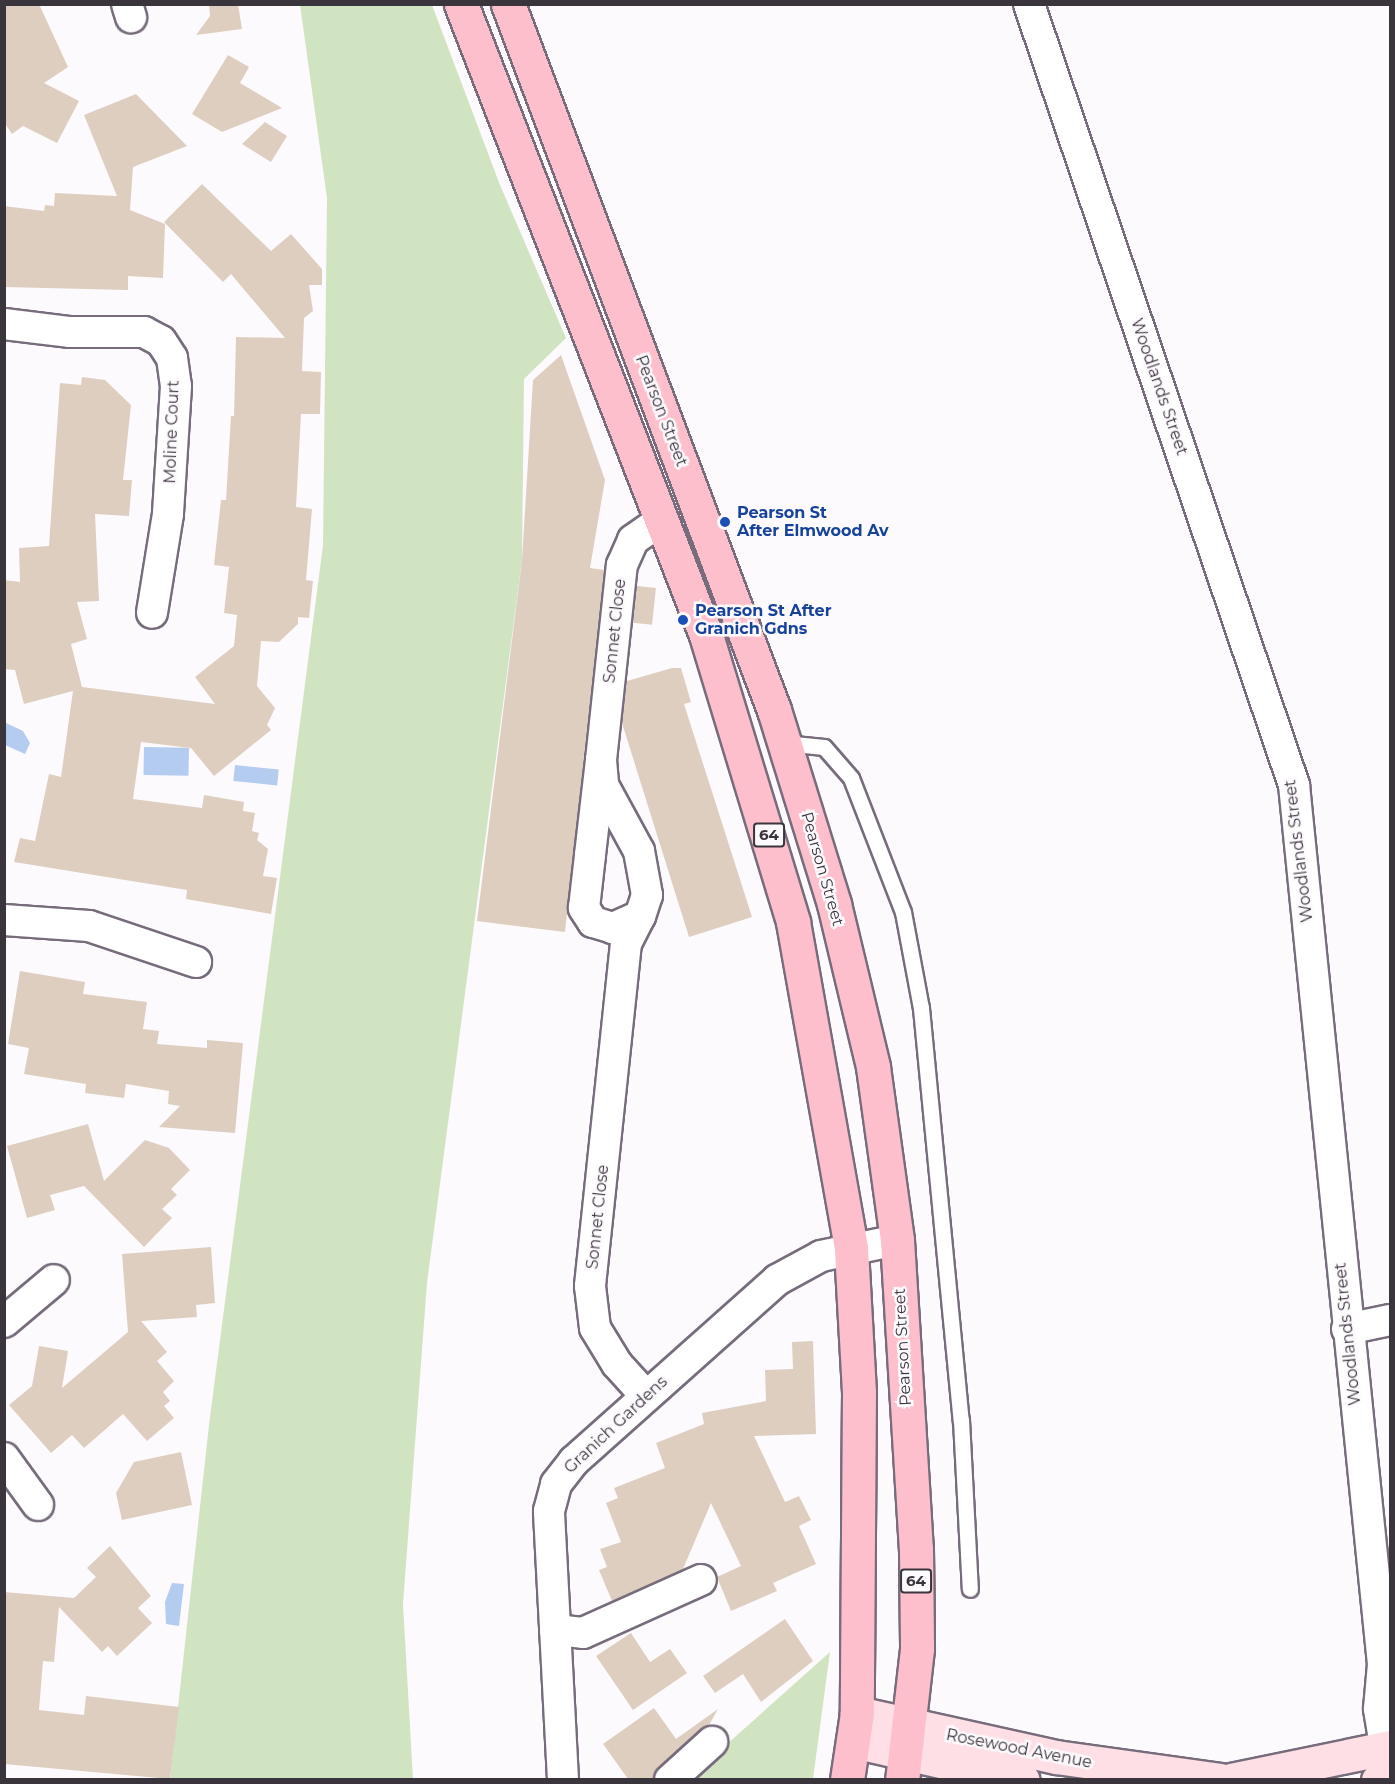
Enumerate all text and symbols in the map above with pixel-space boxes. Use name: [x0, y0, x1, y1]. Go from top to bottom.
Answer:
street label: Woodlands Street: [1127, 316, 1191, 458]
street label: Pearson Street: [631, 353, 691, 469]
street label: Moline Court: [161, 380, 183, 484]
place label: Pearson St After Elmwood Av: [737, 503, 889, 541]
marker: Pearson St After Elmwood Av: [718, 515, 732, 529]
street label: Sonnet Close: [600, 578, 630, 684]
place label: Pearson St After Granich Gdns: [695, 601, 832, 639]
marker: Pearson St After Granich Gdns: [676, 613, 690, 627]
street label: Woodlands Street: [1281, 779, 1317, 923]
street label: Pearson Street: [797, 810, 847, 928]
road number: 64: [752, 823, 786, 847]
street label: Sonnet Close: [583, 1164, 613, 1270]
street label: Woodlands Street: [1331, 1262, 1365, 1406]
street label: Pearson Street: [890, 1288, 916, 1406]
street label: Granich Gardens: [561, 1372, 671, 1478]
road number: 64: [900, 1569, 932, 1593]
street label: Rosewood Avenue: [944, 1725, 1094, 1773]

